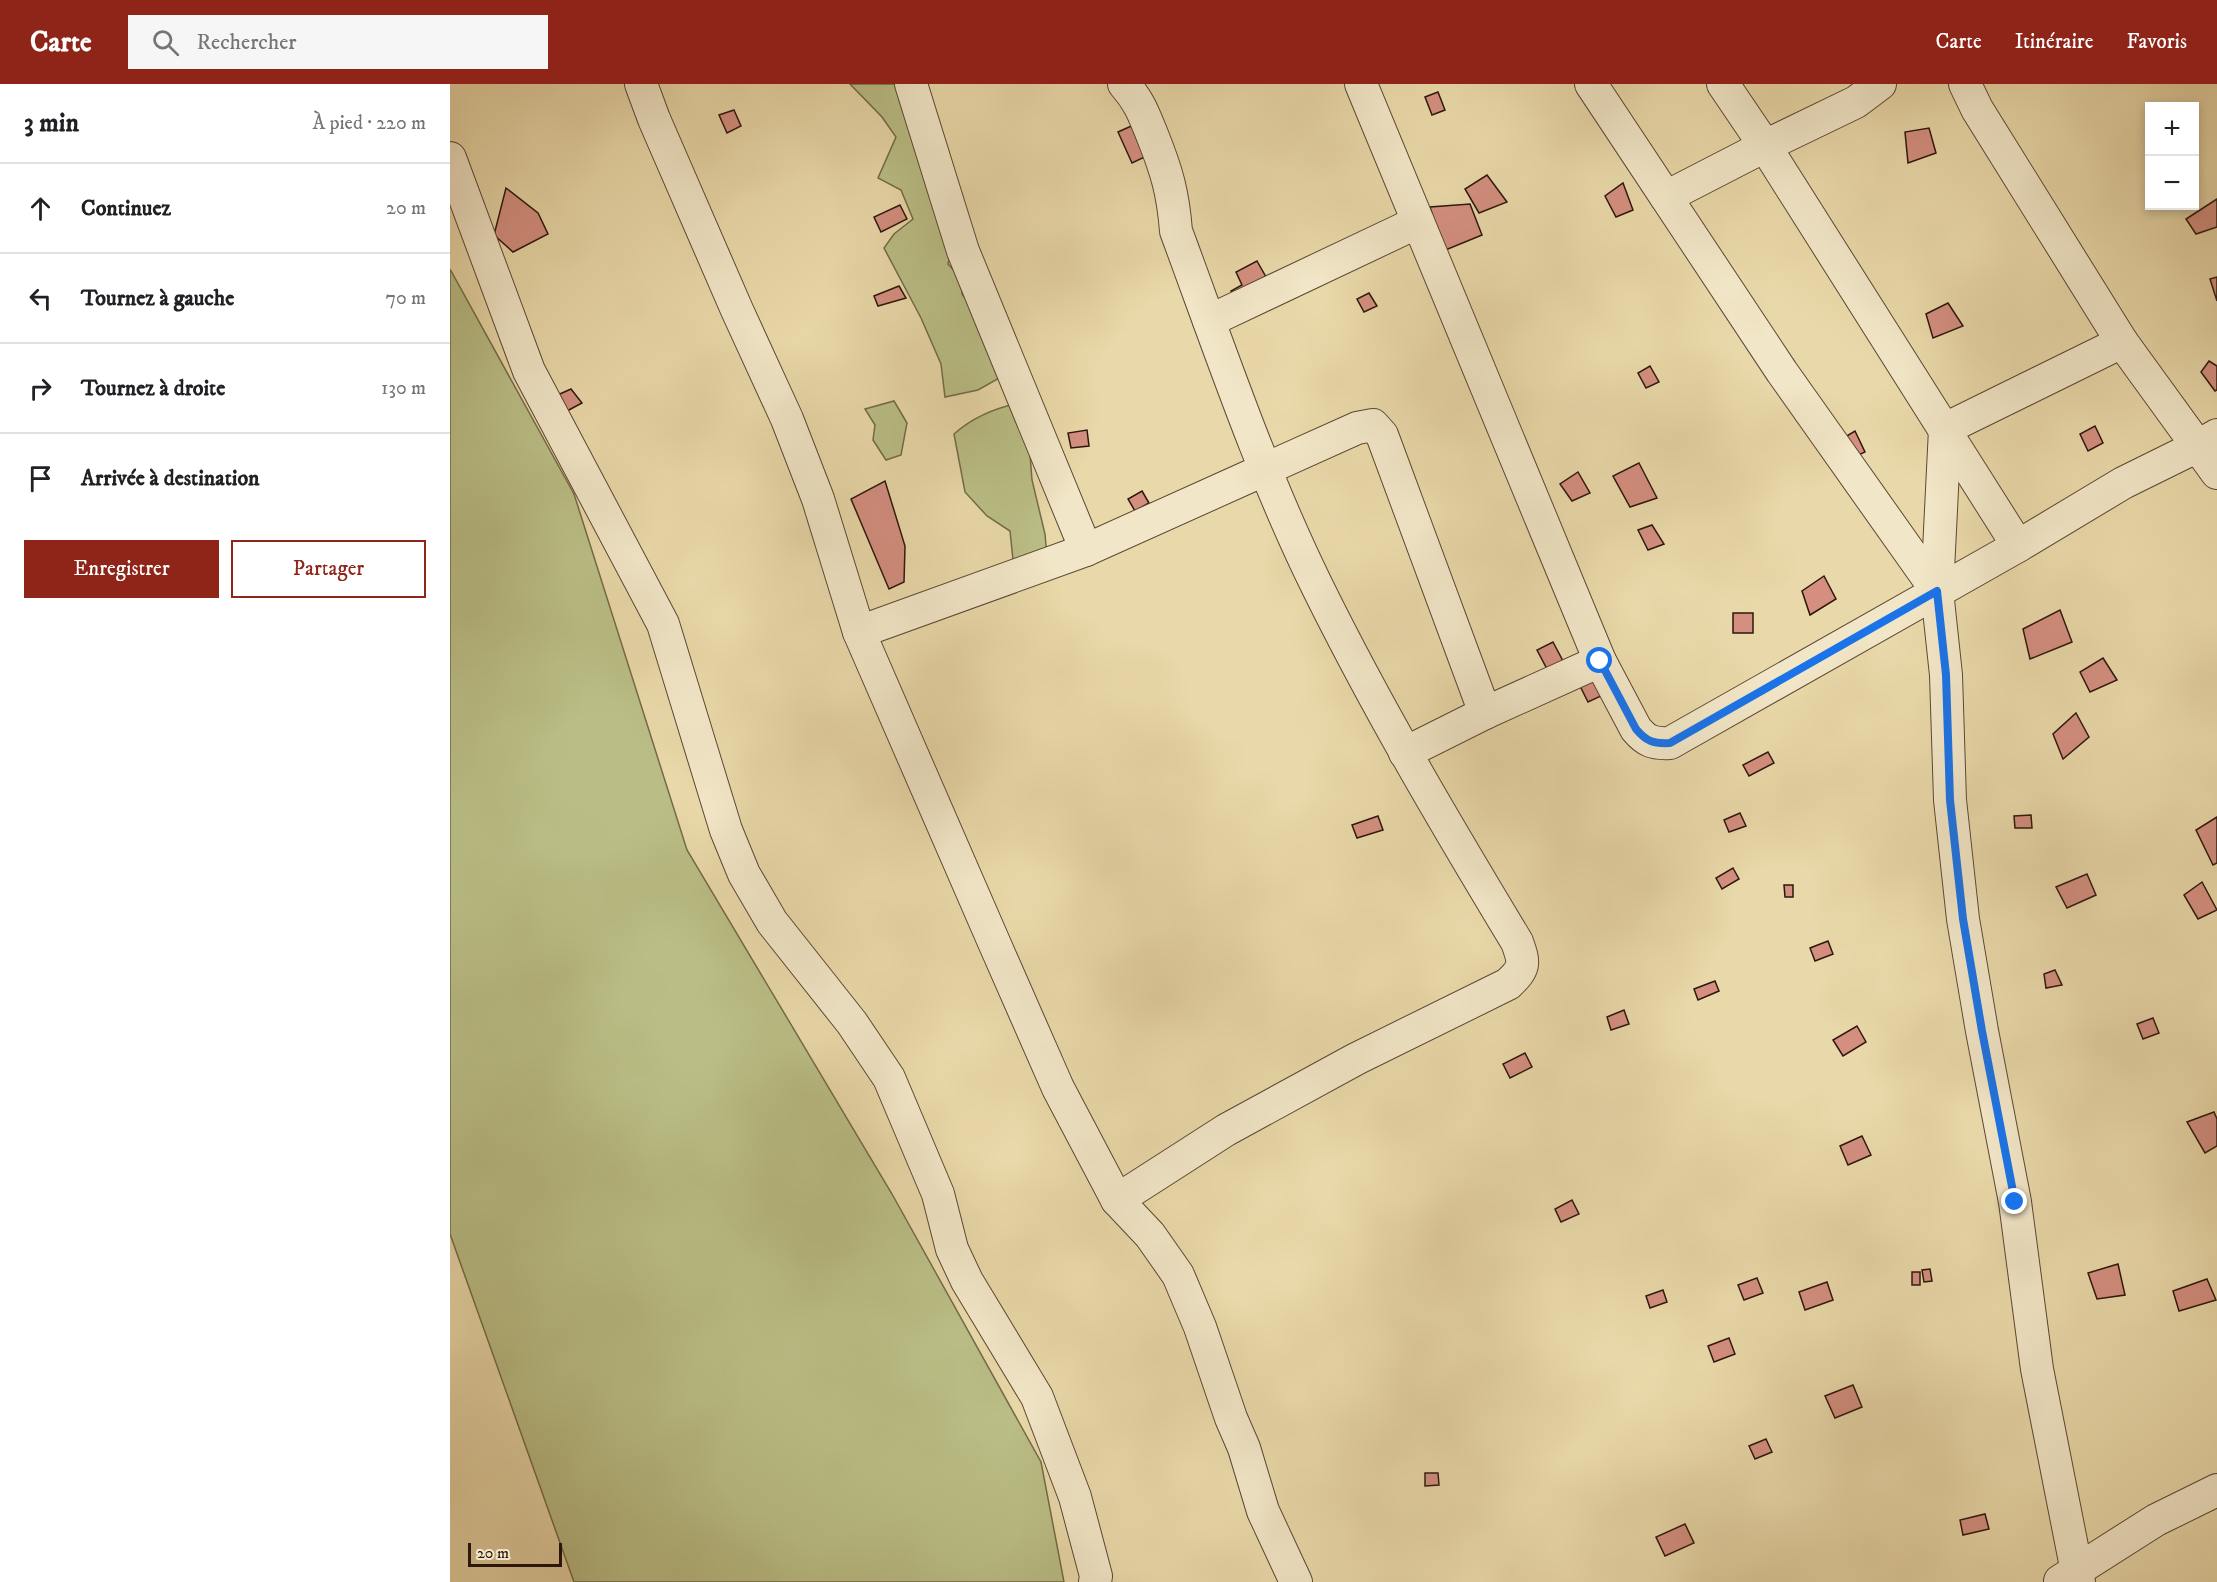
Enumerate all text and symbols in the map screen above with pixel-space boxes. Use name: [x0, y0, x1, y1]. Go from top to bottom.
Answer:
search box: [128, 15, 548, 69]
text: Carte: [30, 25, 92, 60]
icon: search: [149, 26, 182, 59]
text: Rechercher: [197, 29, 297, 56]
text: Carte: [1936, 29, 1982, 55]
text: Itinéraire: [2015, 29, 2093, 55]
text: Favoris: [2126, 29, 2187, 55]
map controls: [2145, 102, 2199, 210]
button: +: [2145, 102, 2199, 156]
text: 3 min: [24, 107, 79, 140]
text: À pied · 220 m: [312, 111, 426, 136]
button: −: [2145, 156, 2199, 210]
icon: ahead: [24, 192, 57, 225]
text: Continuez: [81, 195, 171, 222]
text: 20 m: [386, 196, 426, 221]
icon: left: [24, 282, 57, 315]
text: Tournez à gauche: [81, 285, 234, 312]
text: 70 m: [385, 286, 426, 311]
icon: right: [24, 372, 57, 405]
text: Tournez à droite: [81, 375, 225, 402]
text: 130 m: [381, 376, 426, 401]
icon: arrive: [24, 462, 57, 495]
text: Arrivée à destination: [81, 465, 260, 492]
button: Enregistrer: [24, 540, 219, 598]
button: Partager: [231, 540, 426, 598]
route start: [1586, 647, 1612, 673]
route end: [2001, 1188, 2027, 1214]
scale bar: [468, 1540, 562, 1568]
text: 20 m: [477, 1543, 509, 1563]

